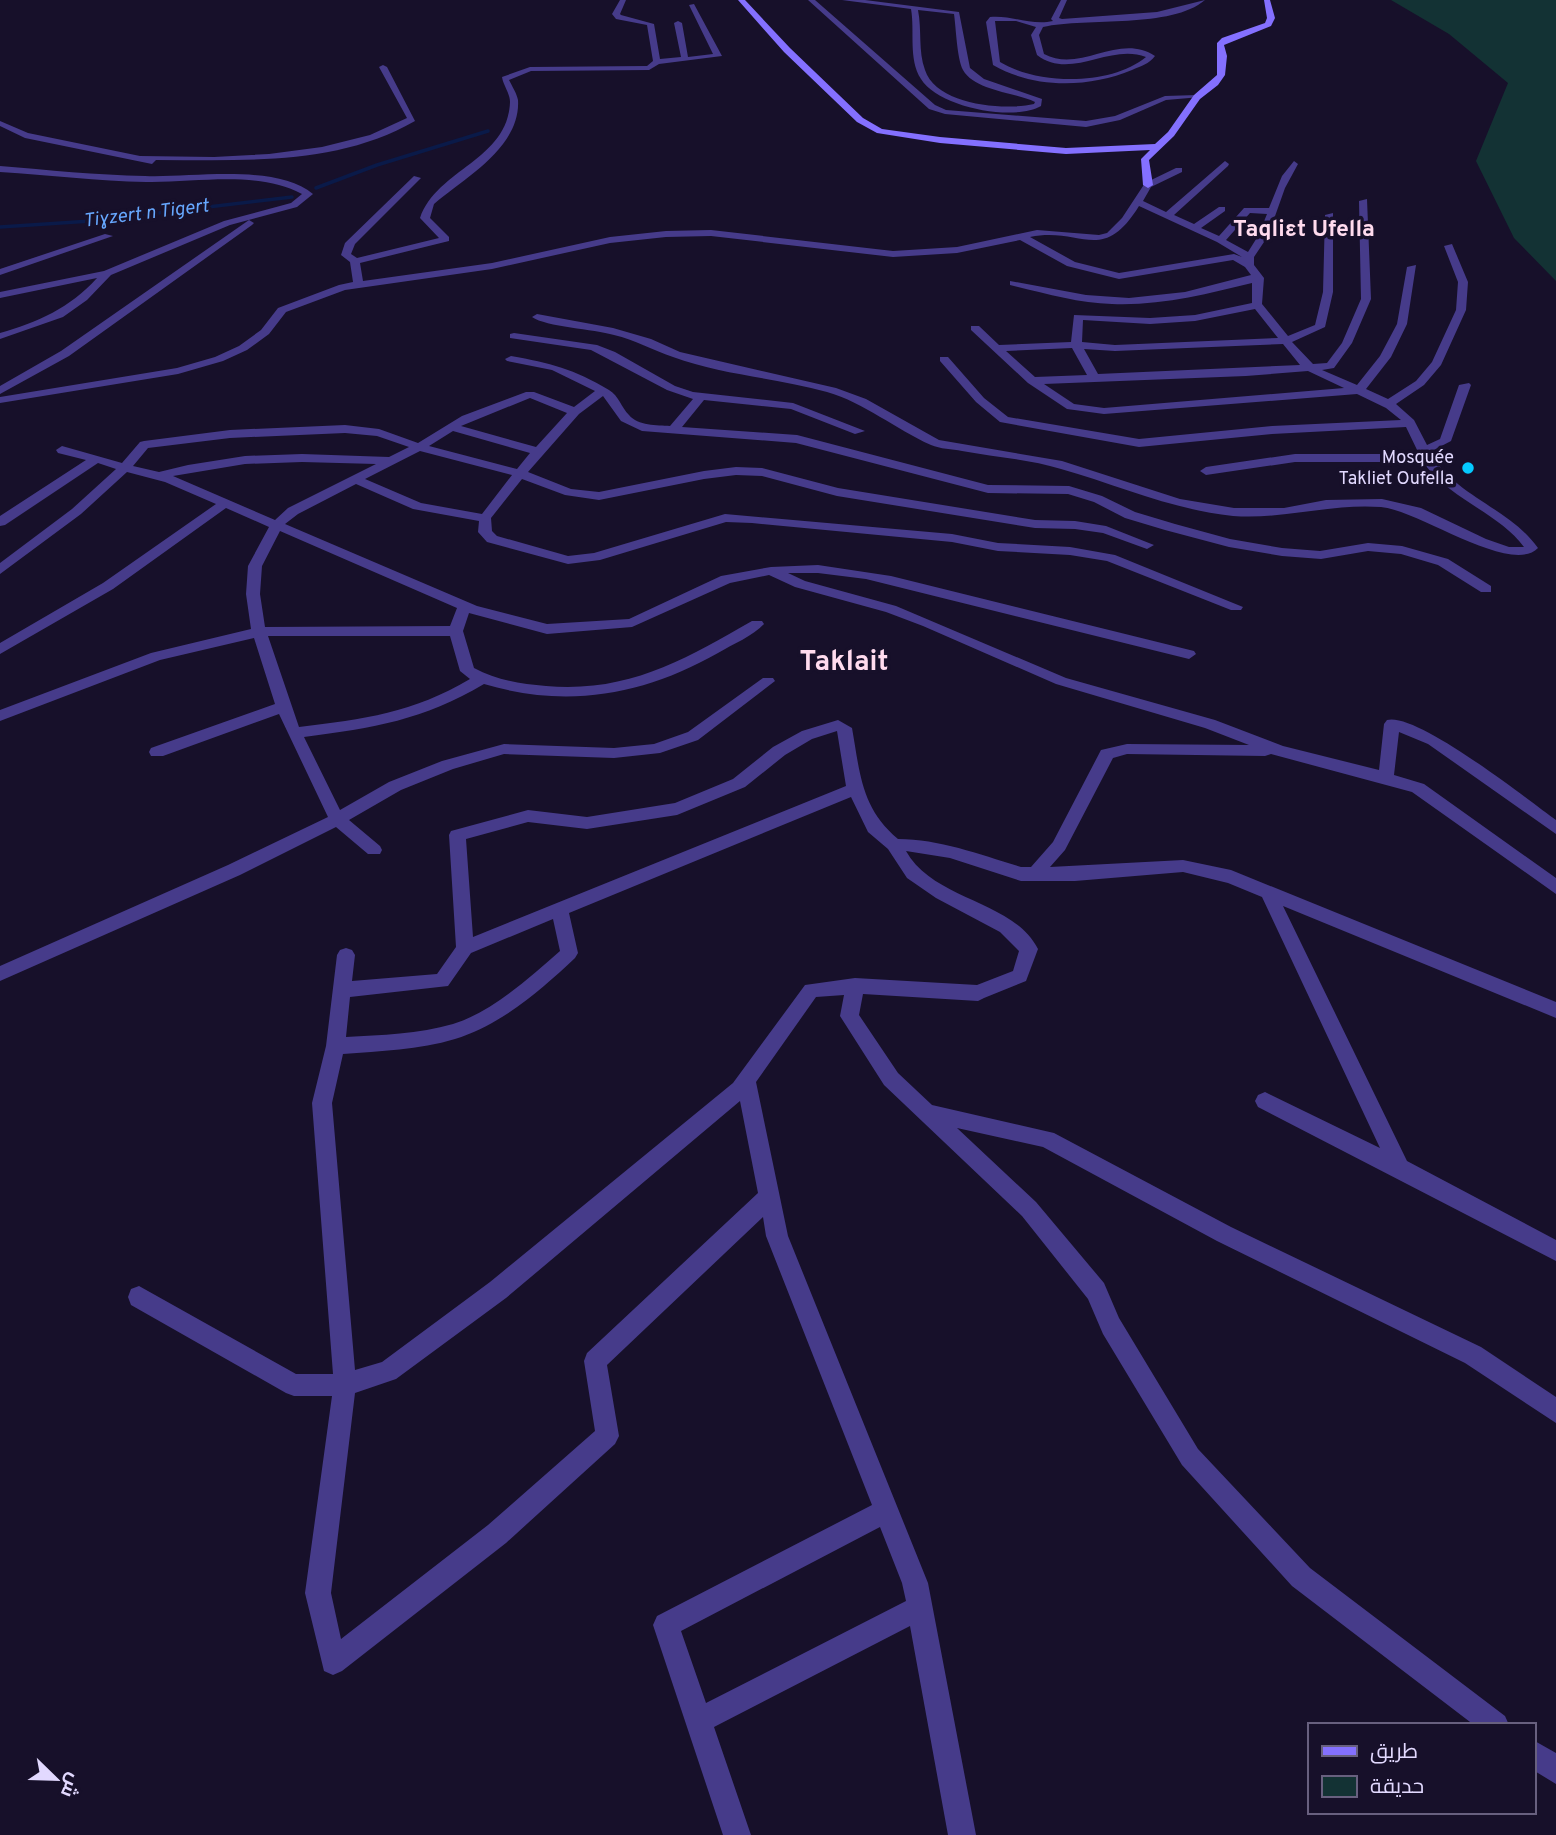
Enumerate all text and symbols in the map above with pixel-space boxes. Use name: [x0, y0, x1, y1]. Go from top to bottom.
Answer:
water label: Tiɣzert n Tigert: [82, 194, 211, 234]
district label: Taqliɛt Ufella: [1233, 216, 1375, 245]
place label: Mosquée Takliet Oufella: [1338, 447, 1454, 491]
marker: Mosquée Takliet Oufella: [1460, 460, 1476, 476]
district label: Taklait: [800, 645, 888, 681]
legend: [1308, 1723, 1535, 1814]
text: طريق: [1370, 1739, 1418, 1766]
north arrow: [21, 1744, 91, 1814]
text: ش: [54, 1769, 86, 1801]
text: حديقة: [1370, 1774, 1424, 1801]

